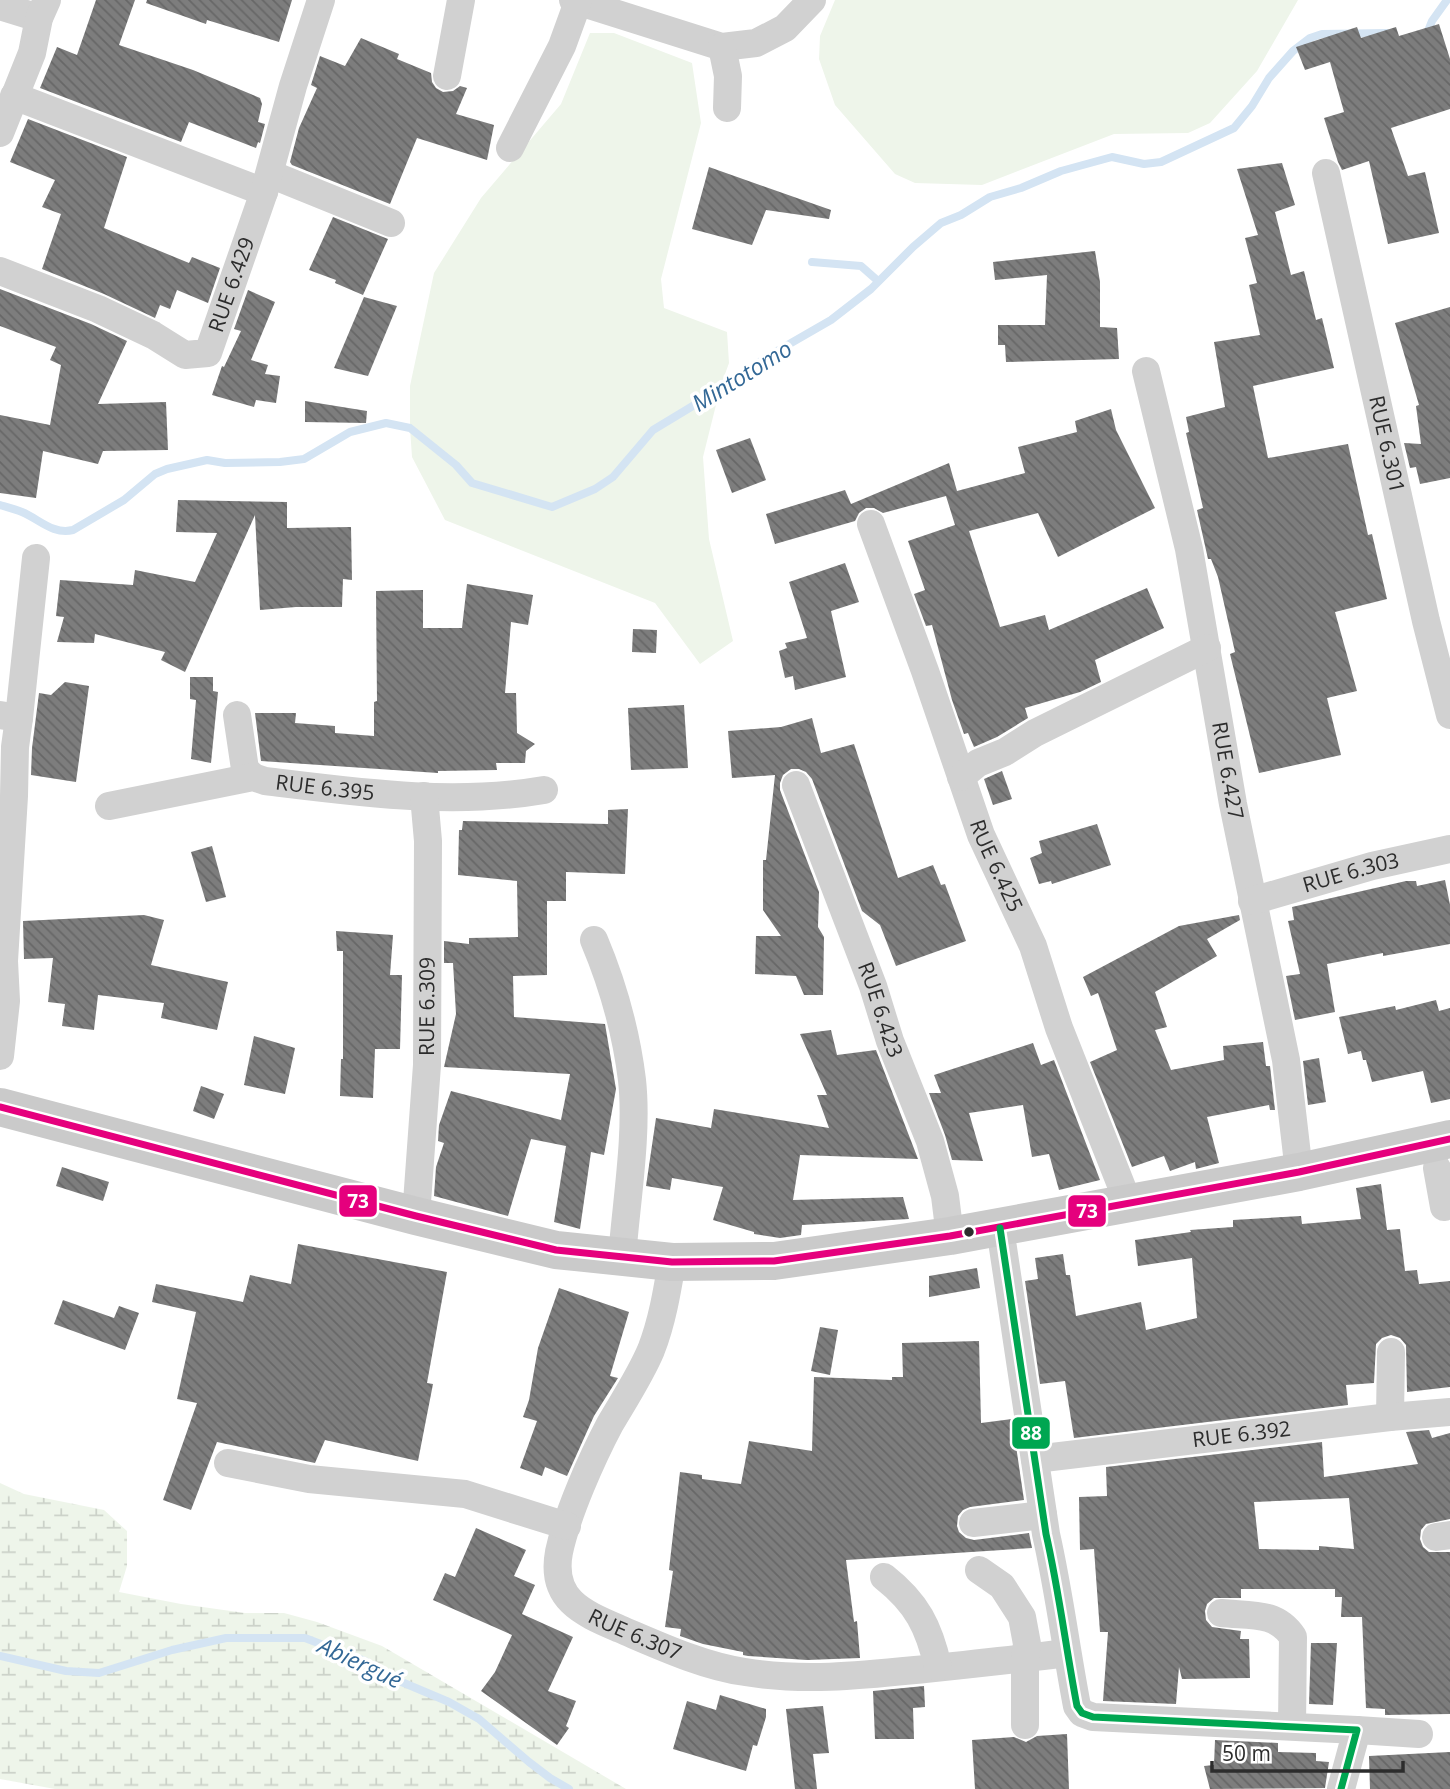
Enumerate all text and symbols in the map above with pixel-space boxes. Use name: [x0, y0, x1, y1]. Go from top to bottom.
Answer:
street label: RUE 6.429: [201, 233, 260, 336]
water label: Mintotomo: [685, 332, 798, 418]
street label: RUE 6.301: [1363, 393, 1412, 495]
street label: RUE 6.427: [1206, 719, 1251, 822]
street label: RUE 6.395: [274, 767, 376, 806]
street label: RUE 6.425: [964, 816, 1030, 916]
street label: RUE 6.303: [1299, 845, 1402, 899]
street label: RUE 6.309: [412, 957, 440, 1056]
street label: RUE 6.423: [852, 958, 910, 1061]
line badge: 73: [338, 1184, 378, 1218]
text: 73: [347, 1188, 369, 1214]
line badge: 73: [1067, 1194, 1107, 1228]
text: 73: [1076, 1198, 1098, 1224]
unlabelled marker: [962, 1225, 976, 1239]
street label: RUE 6.392: [1191, 1414, 1292, 1453]
line badge: 88: [1011, 1416, 1051, 1450]
text: 88: [1020, 1420, 1042, 1446]
street label: RUE 6.307: [584, 1602, 686, 1666]
water label: Abiergué: [311, 1628, 408, 1696]
scale bar: [1212, 1730, 1403, 1774]
text: 50 m: [1222, 1739, 1271, 1767]

